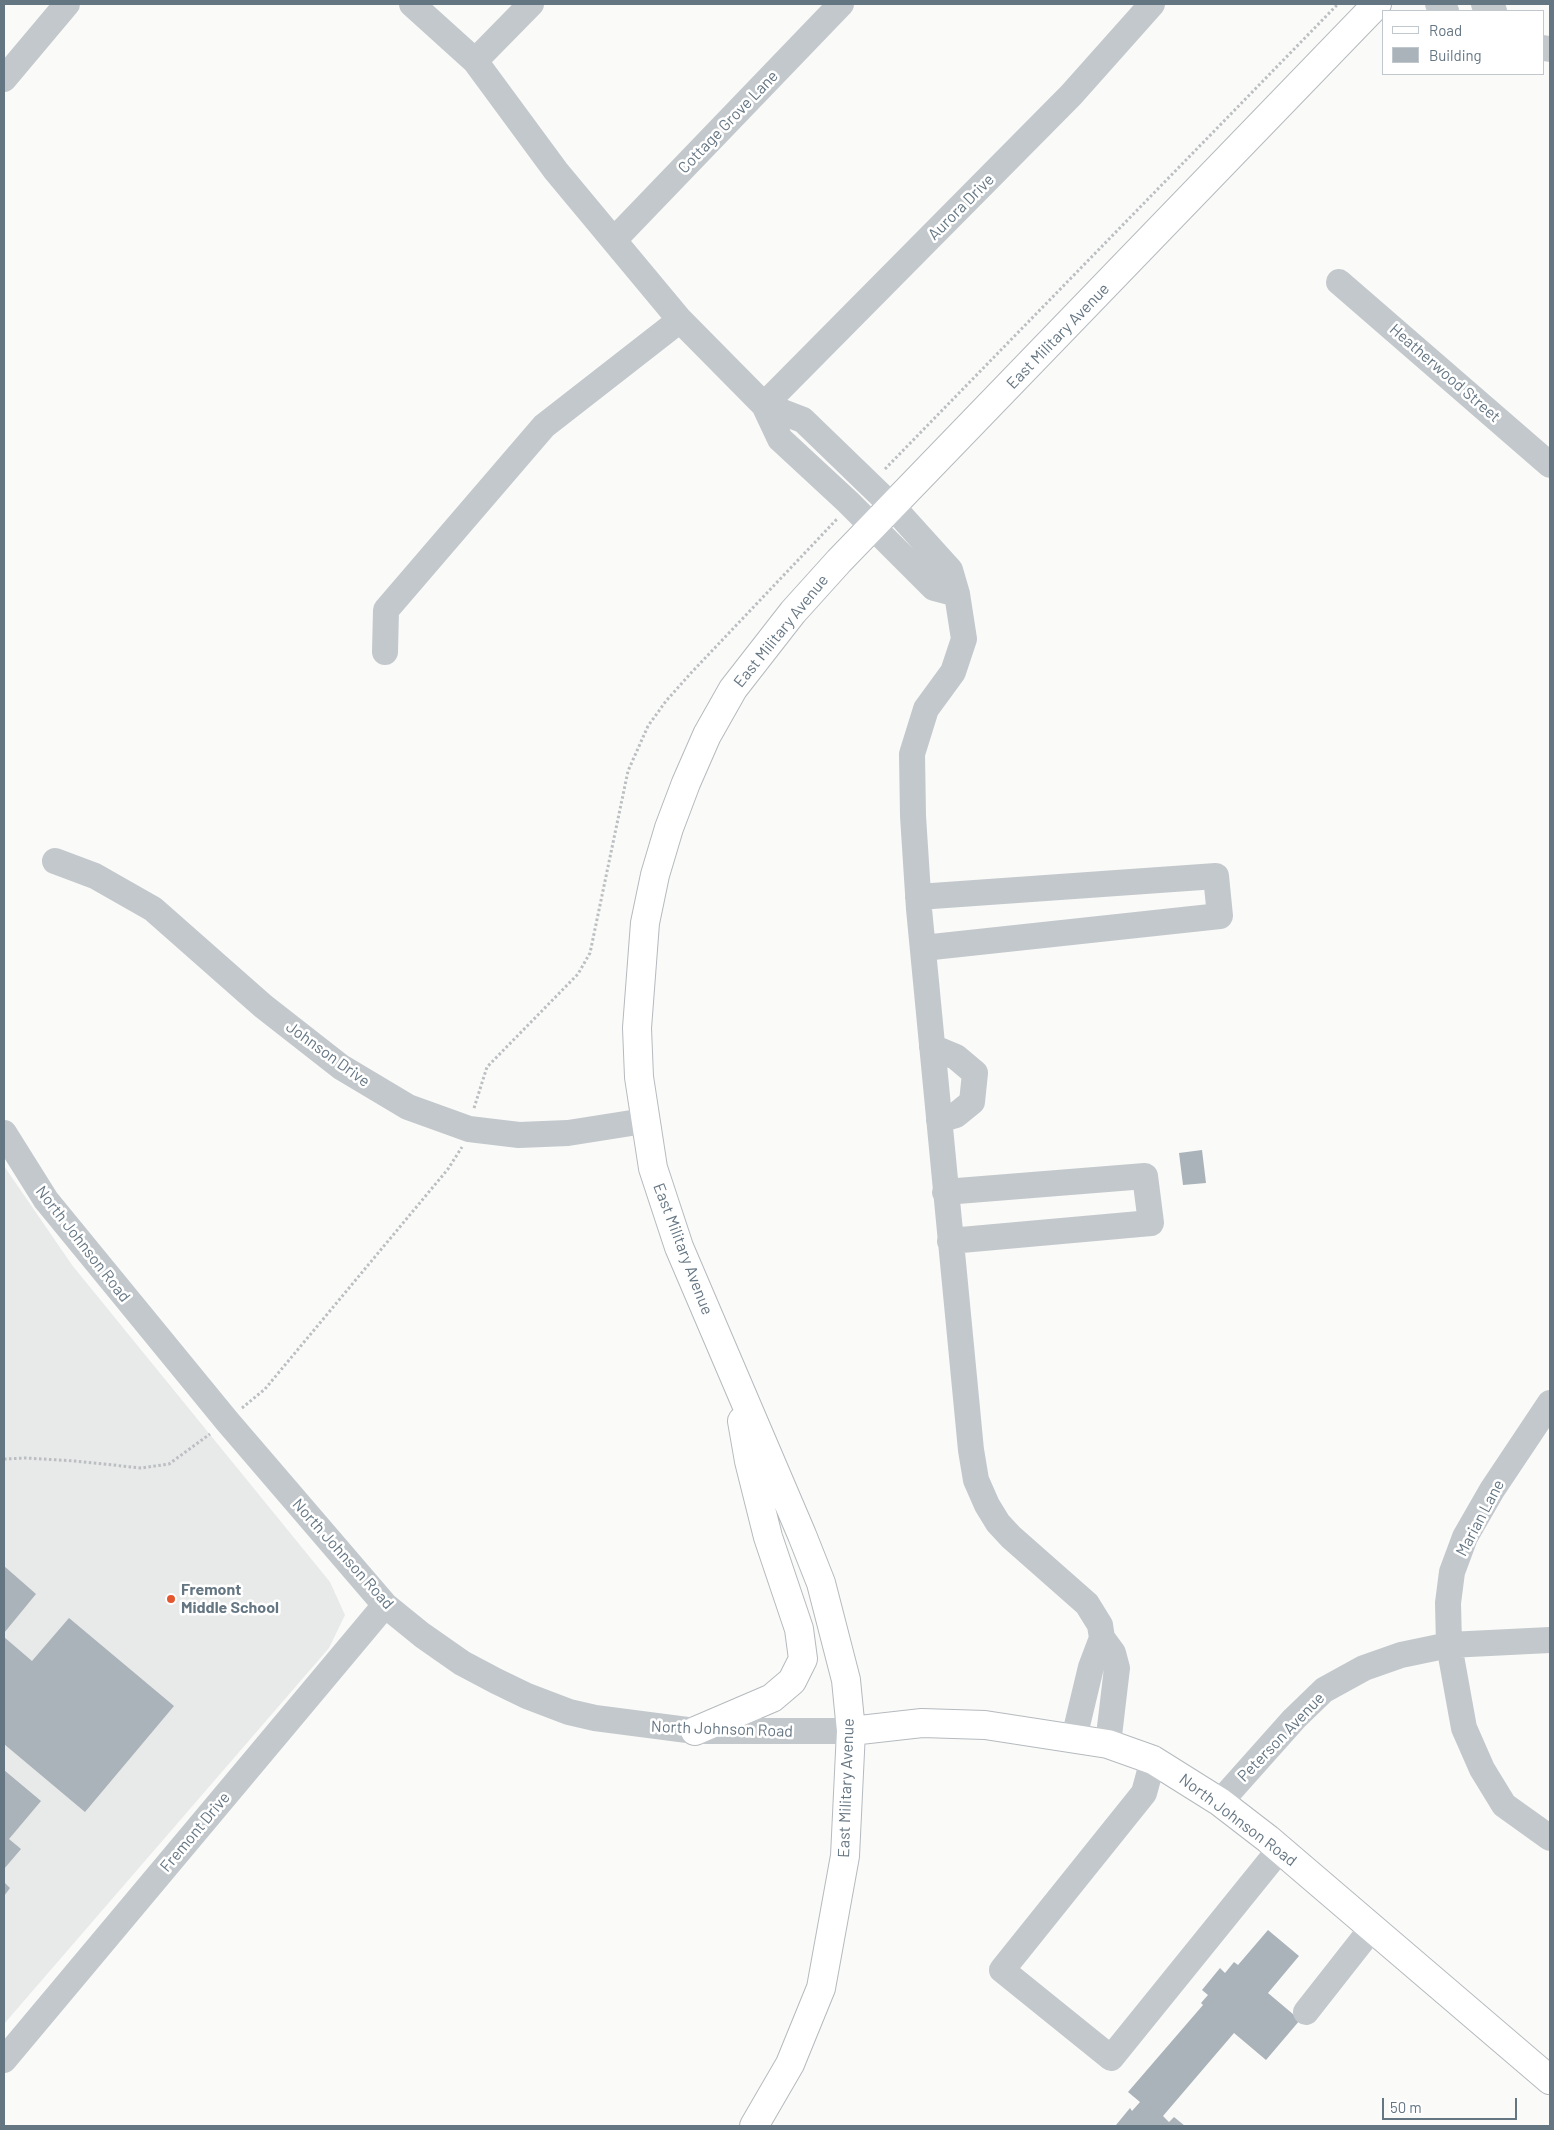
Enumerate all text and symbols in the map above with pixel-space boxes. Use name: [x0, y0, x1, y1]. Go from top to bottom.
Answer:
legend: [1382, 10, 1544, 75]
text: Road: [1429, 21, 1462, 39]
text: Building: [1429, 46, 1482, 64]
street label: Cottage Grove Lane: [674, 67, 782, 177]
street label: Aurora Drive: [924, 170, 998, 244]
street label: East Military Avenue: [1003, 279, 1113, 393]
street label: Heatherwood Street: [1386, 320, 1504, 426]
street label: East Military Avenue: [730, 571, 832, 691]
street label: Johnson Drive: [282, 1017, 374, 1091]
street label: East Military Avenue: [649, 1180, 717, 1318]
street label: North Johnson Road: [32, 1182, 134, 1306]
street label: Marian Lane: [1452, 1476, 1508, 1560]
street label: North Johnson Road: [288, 1495, 398, 1613]
place label: Fremont Middle School: [181, 1580, 279, 1618]
marker: Fremont Middle School: [165, 1593, 177, 1605]
street label: Peterson Avenue: [1234, 1688, 1328, 1786]
street label: North Johnson Road: [651, 1717, 793, 1741]
street label: East Military Avenue: [834, 1718, 858, 1858]
street label: North Johnson Road: [1176, 1770, 1300, 1870]
street label: Fremont Drive: [156, 1788, 234, 1876]
scale bar: [1384, 2088, 1519, 2120]
text: 50 m: [1390, 2098, 1422, 2116]

